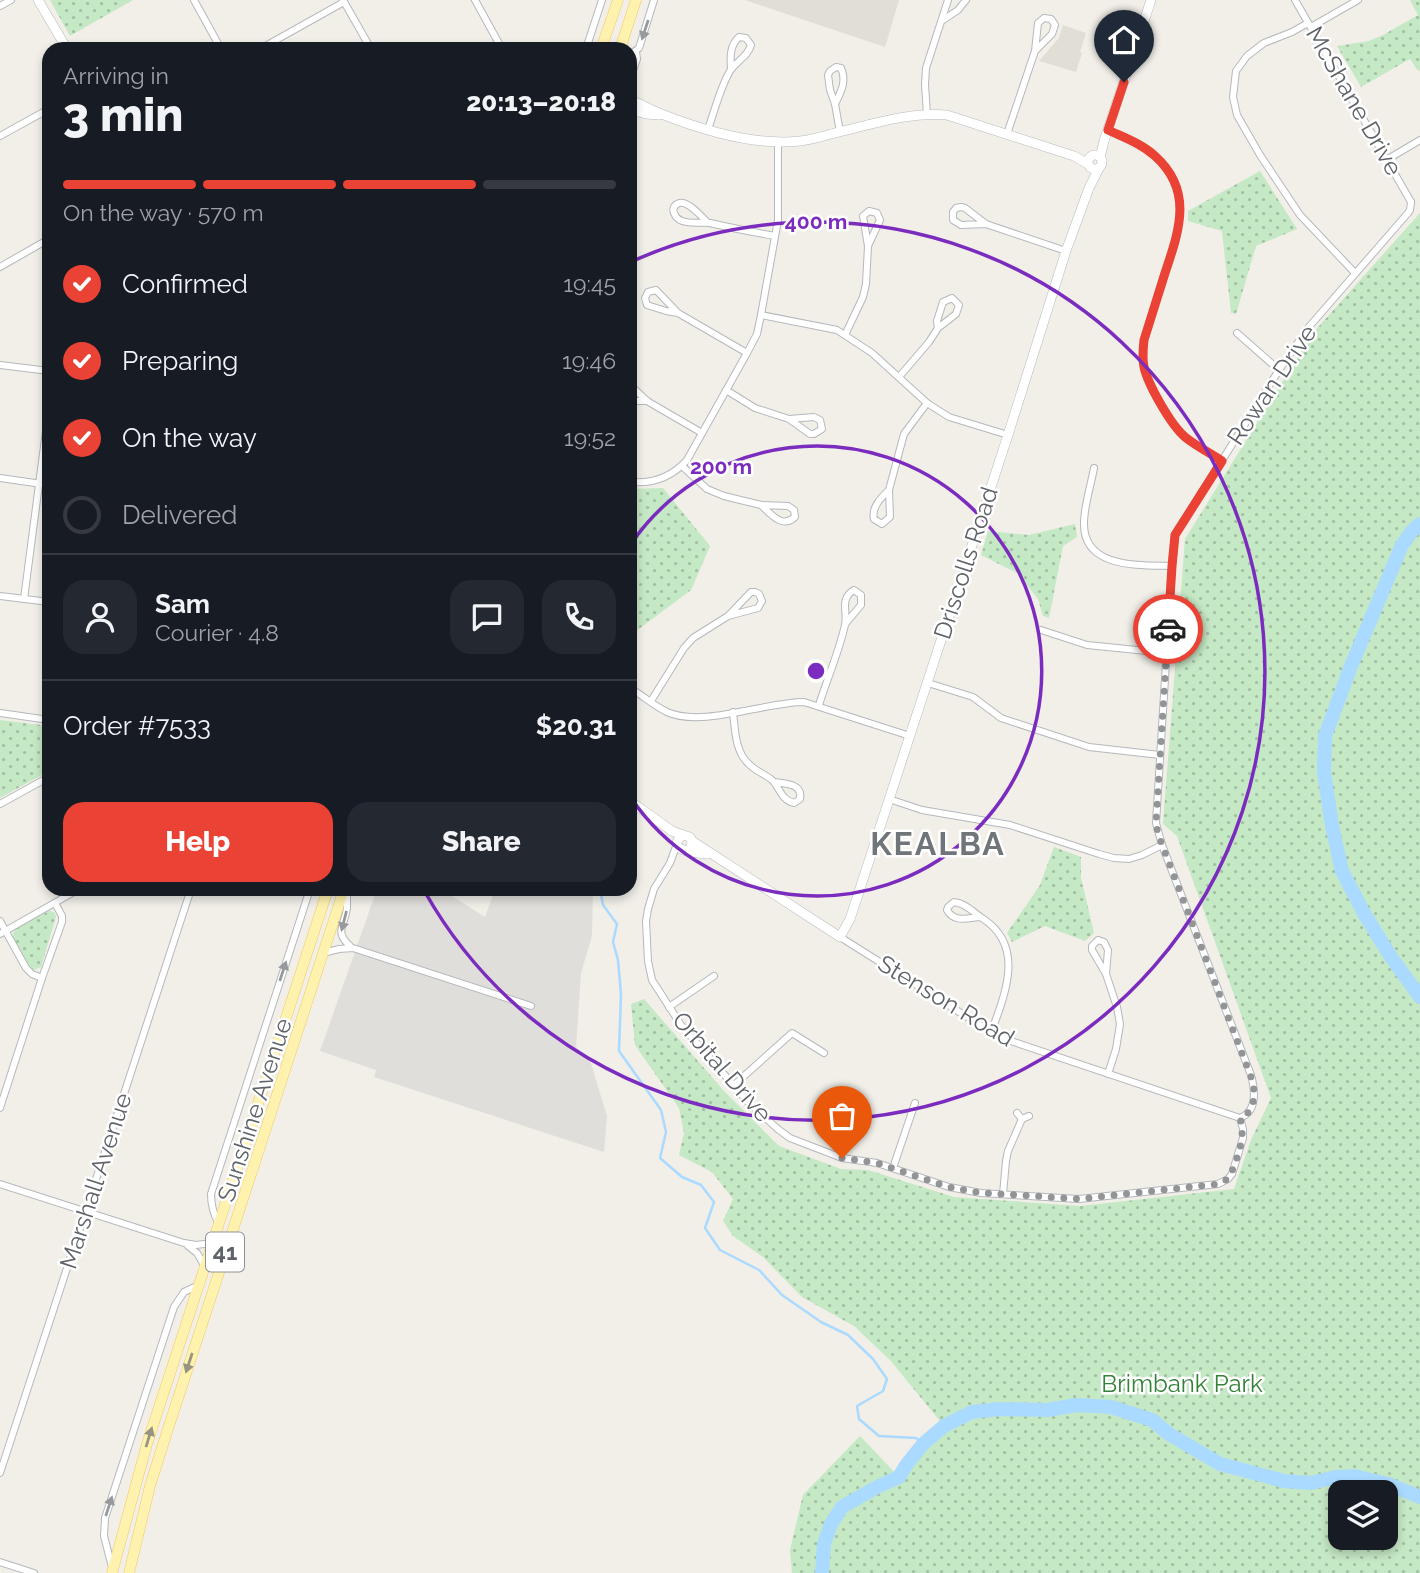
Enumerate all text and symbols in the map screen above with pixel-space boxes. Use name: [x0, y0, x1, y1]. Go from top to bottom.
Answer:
pin: [1094, 10, 1154, 82]
one-way arrow: [639, 19, 650, 40]
icon: home: [1105, 21, 1143, 59]
street label: McShane Drive: [1300, 21, 1409, 180]
text: Arriving in: [63, 62, 169, 89]
text: 20:13–20:18: [466, 87, 616, 117]
text: 3 min: [63, 88, 183, 142]
text: On the way · 570 m: [63, 199, 264, 226]
text: 400 m: [785, 209, 847, 234]
icon: check: [63, 265, 101, 303]
text: Confirmed: [122, 269, 248, 299]
text: 19:45: [563, 270, 616, 297]
street label: Rowan Drive: [1221, 319, 1322, 450]
icon: check: [63, 342, 101, 380]
text: Preparing: [122, 346, 238, 376]
text: 19:46: [562, 347, 616, 374]
icon: check: [63, 419, 101, 457]
text: On the way: [122, 423, 257, 453]
text: 19:52: [564, 424, 616, 451]
text: 200 m: [690, 454, 752, 479]
street label: Driscolls Road: [927, 483, 1004, 642]
text: Delivered: [122, 500, 237, 530]
button: person: [63, 580, 137, 654]
button: chat: [450, 580, 524, 654]
button: phone: [542, 580, 616, 654]
text: Sam: [155, 589, 210, 619]
courier: [1133, 594, 1203, 664]
icon: car: [1149, 610, 1187, 648]
text: Courier · 4.8: [155, 619, 279, 646]
centre of rings: [804, 659, 828, 683]
text: Order #7533: [63, 711, 211, 741]
text: $20.31: [536, 711, 616, 741]
button: Help: [63, 802, 333, 882]
button: Share: [347, 802, 616, 882]
district label: KEALBA: [870, 825, 1006, 862]
one-way arrow: [338, 910, 349, 932]
street label: Stenson Road: [873, 949, 1020, 1053]
one-way arrow: [279, 960, 289, 981]
street label: Orbital Drive: [667, 1006, 778, 1128]
street label: Sunshine Avenue: [211, 1014, 298, 1205]
pin: [812, 1086, 872, 1158]
street label: Marshall Avenue: [53, 1089, 138, 1272]
icon: bag: [823, 1097, 861, 1135]
road number: 41: [206, 1232, 244, 1272]
one-way arrow: [183, 1353, 194, 1374]
park label: Brimbank Park: [1101, 1369, 1263, 1398]
one-way arrow: [145, 1427, 155, 1448]
map controls: [1328, 1480, 1398, 1550]
button: layers: [1328, 1480, 1398, 1550]
one-way arrow: [104, 1495, 114, 1516]

